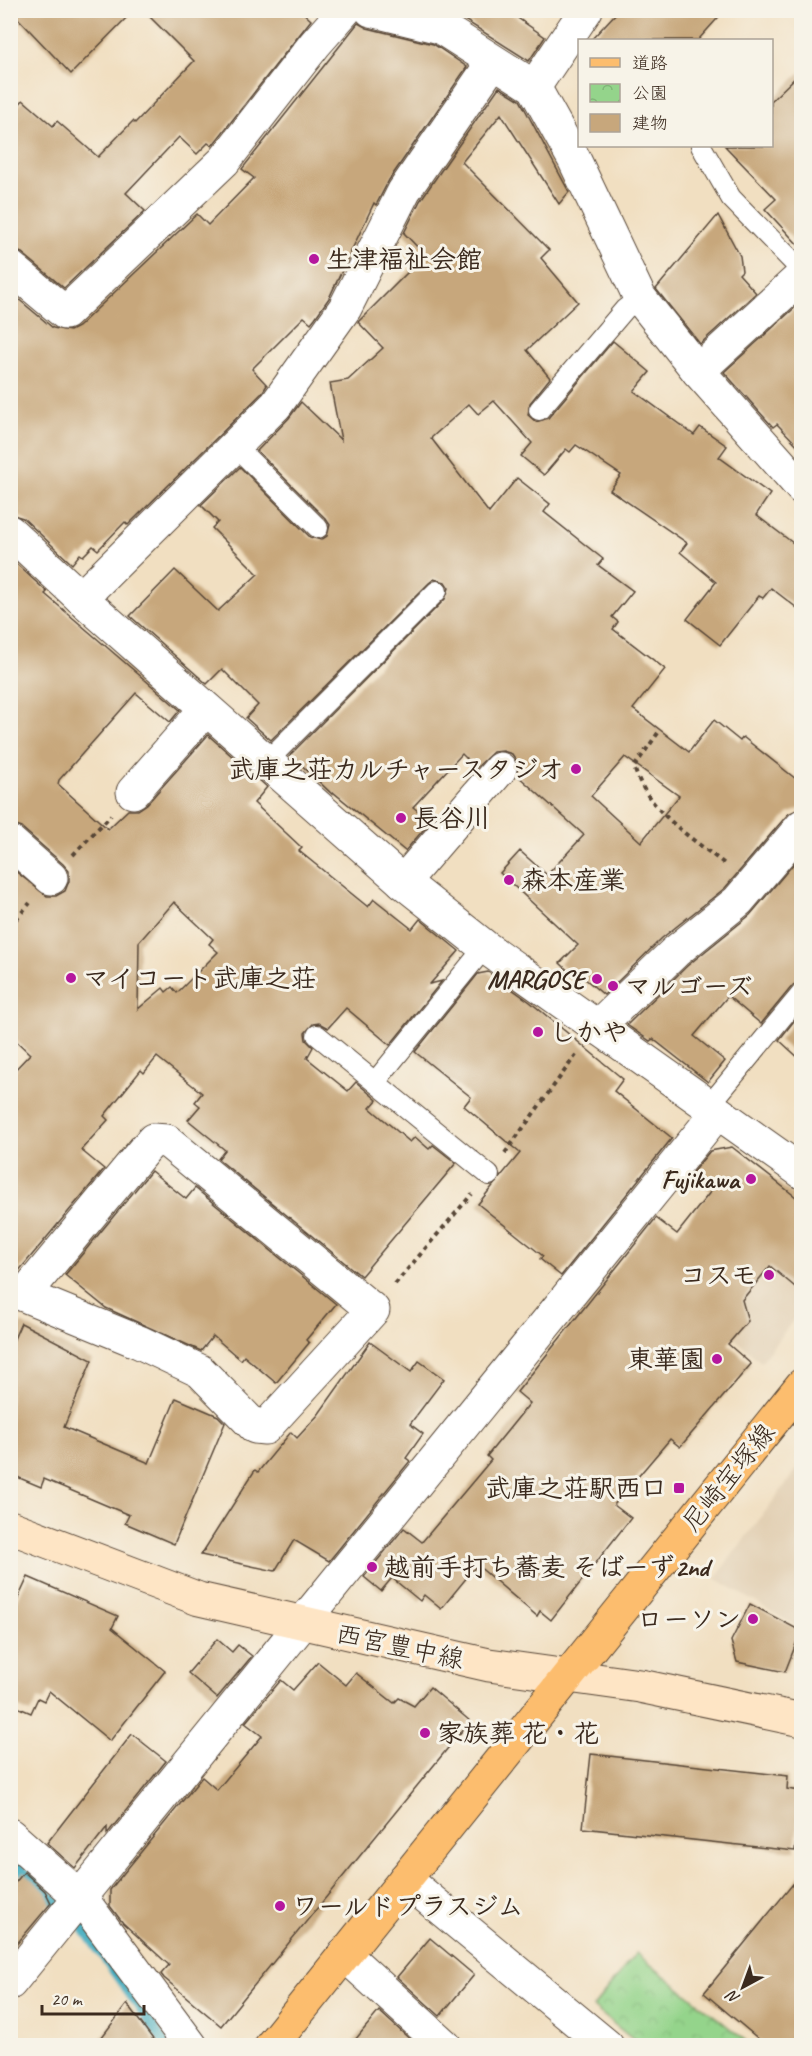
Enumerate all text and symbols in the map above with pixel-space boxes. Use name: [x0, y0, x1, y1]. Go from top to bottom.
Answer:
legend: [578, 39, 773, 147]
text: 道路: [632, 52, 668, 74]
text: 公園: [632, 82, 668, 104]
text: 建物: [632, 112, 668, 134]
place label: 生津福祉会館: [326, 243, 482, 276]
marker: 生津福祉会館: [307, 252, 321, 266]
place label: 武庫之荘カルチャースタジオ: [229, 753, 564, 786]
marker: 武庫之荘カルチャースタジオ: [569, 762, 583, 776]
place label: 長谷川: [413, 802, 491, 835]
marker: 長谷川: [394, 811, 408, 825]
place label: 森本産業: [521, 864, 625, 897]
marker: 森本産業: [502, 873, 516, 887]
place label: マイコート武庫之荘: [83, 962, 316, 995]
place label: MARGOSE: [487, 963, 590, 996]
place label: マルゴーズ: [625, 970, 752, 1003]
marker: マイコート武庫之荘: [64, 971, 78, 985]
marker: MARGOSE: [590, 972, 604, 986]
marker: マルゴーズ: [606, 979, 620, 993]
place label: しかや: [550, 1016, 628, 1049]
marker: しかや: [531, 1025, 545, 1039]
place label: Fujikawa: [661, 1163, 741, 1196]
marker: Fujikawa: [744, 1172, 758, 1186]
place label: コスモ: [680, 1259, 757, 1292]
marker: コスモ: [762, 1268, 776, 1282]
place label: 東華園: [627, 1343, 705, 1376]
marker: 東華園: [710, 1352, 724, 1366]
street label: 尼崎宝塚線: [675, 1416, 782, 1538]
place label: 武庫之荘駅西口: [485, 1472, 667, 1505]
marker: 武庫之荘駅西口: [672, 1481, 686, 1495]
place label: 越前手打ち蕎麦 そばーず2nd: [384, 1551, 713, 1584]
marker: 越前手打ち蕎麦 そばーず2nd: [365, 1560, 379, 1574]
place label: ローソン: [637, 1603, 741, 1636]
marker: ローソン: [746, 1612, 760, 1626]
street label: 西宮豊中線: [333, 1617, 467, 1676]
place label: 家族葬 花・花: [437, 1717, 599, 1750]
marker: 家族葬 花・花: [418, 1726, 432, 1740]
place label: ワールドプラスジム: [292, 1890, 523, 1923]
marker: ワールドプラスジム: [273, 1899, 287, 1913]
north arrow: [713, 1957, 773, 2017]
scale bar: [42, 1978, 144, 2016]
text: N: [721, 1985, 744, 2008]
text: 20 m: [51, 1988, 84, 2010]

